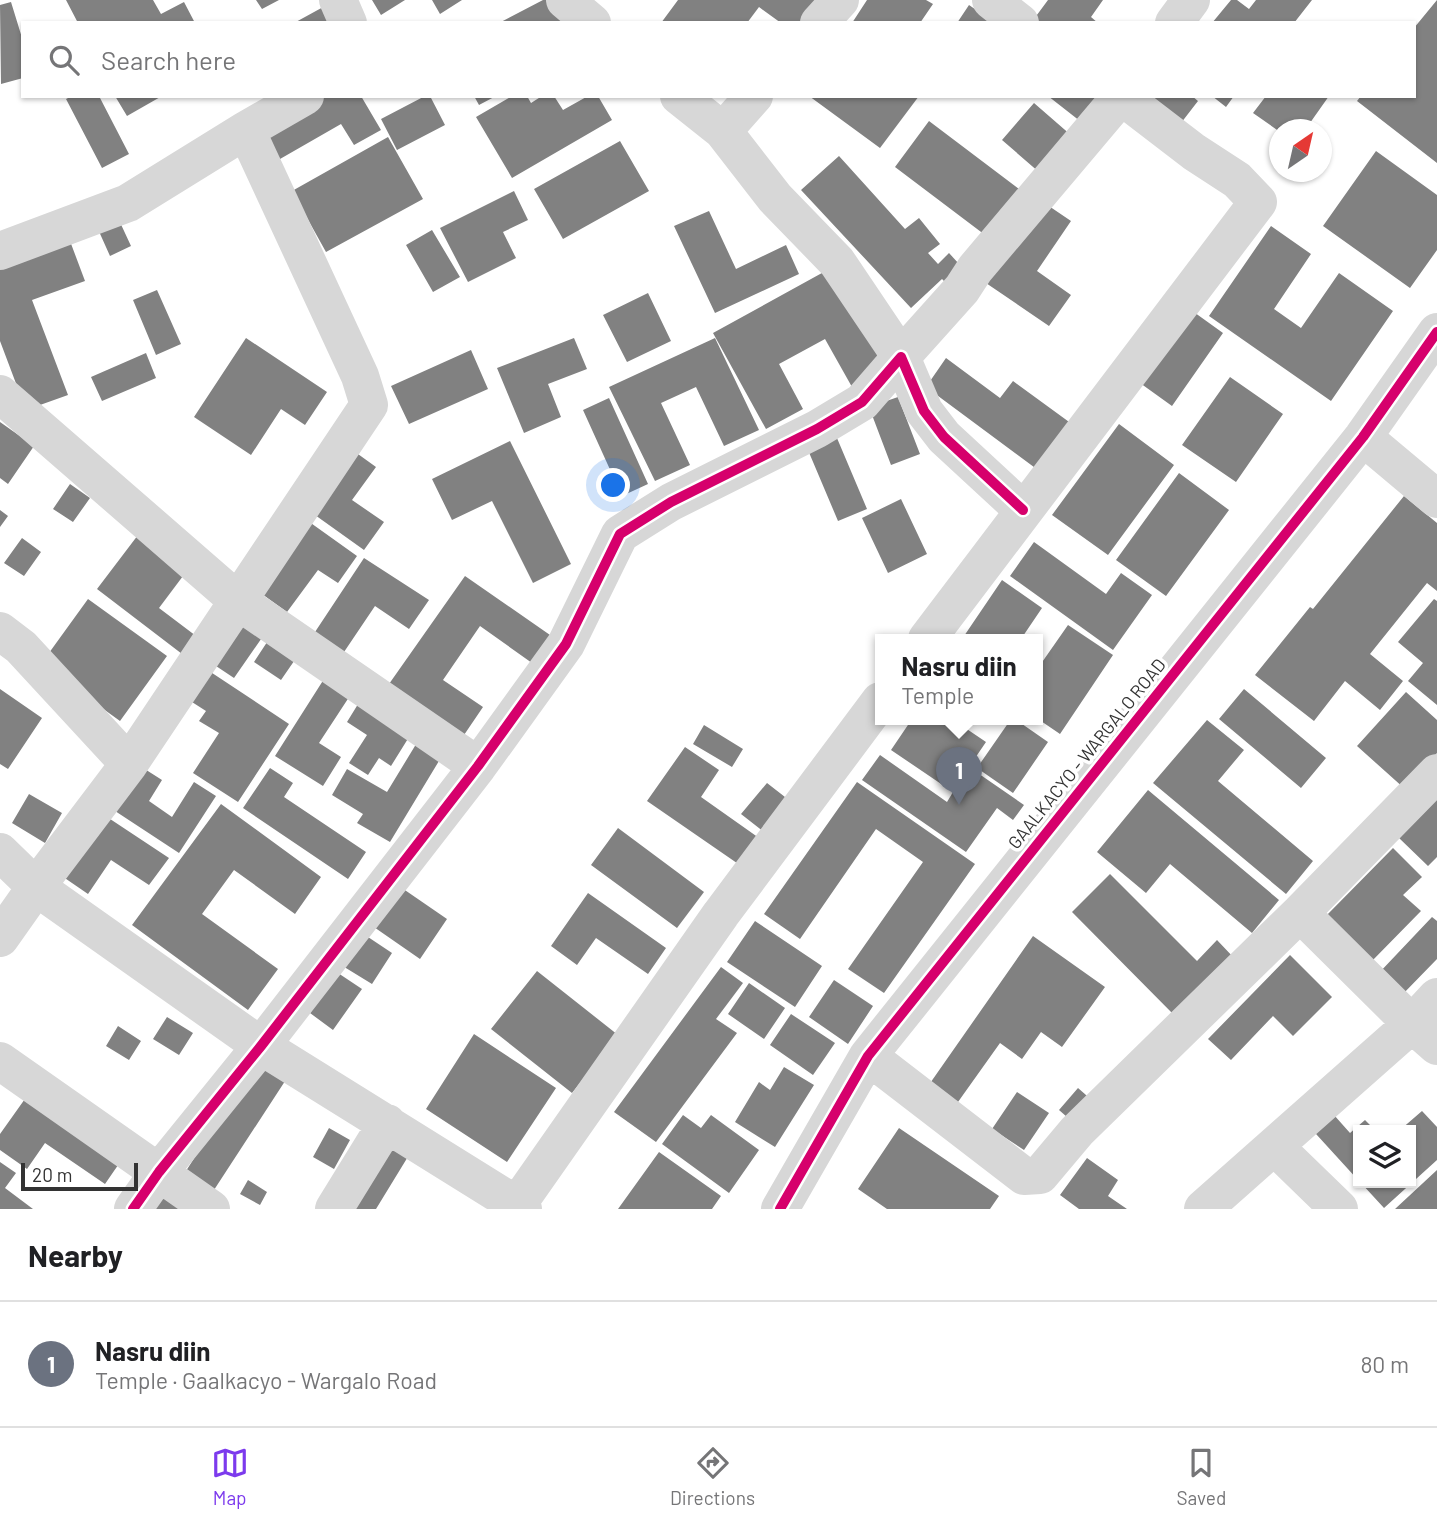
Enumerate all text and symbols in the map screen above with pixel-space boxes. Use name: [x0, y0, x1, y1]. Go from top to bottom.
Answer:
search box: [21, 21, 1416, 98]
icon: search: [45, 41, 83, 79]
text: Search here: [101, 44, 236, 75]
north arrow: [1269, 119, 1332, 182]
your location: [596, 468, 630, 502]
popup: [875, 634, 1043, 725]
text: Nasru diin: [901, 650, 1017, 681]
street label: GAALKACYO - WARGALO ROAD: [1003, 654, 1170, 853]
text: Temple: [901, 681, 974, 709]
pin: 1: [936, 747, 982, 805]
map controls: [1353, 1125, 1416, 1188]
button: layers: [1353, 1125, 1416, 1188]
scale bar: [21, 1160, 138, 1192]
text: 20 m: [32, 1163, 72, 1186]
text: Nearby: [28, 1237, 123, 1273]
text: Nasru diin: [95, 1335, 211, 1366]
text: 1: [47, 1350, 55, 1378]
text: 80 m: [1360, 1350, 1409, 1378]
text: Temple · Gaalkacyo - Wargalo Road: [95, 1366, 437, 1394]
tab: Map: [211, 1444, 249, 1509]
tab: Directions: [670, 1444, 755, 1509]
tab: Saved: [1176, 1444, 1226, 1509]

